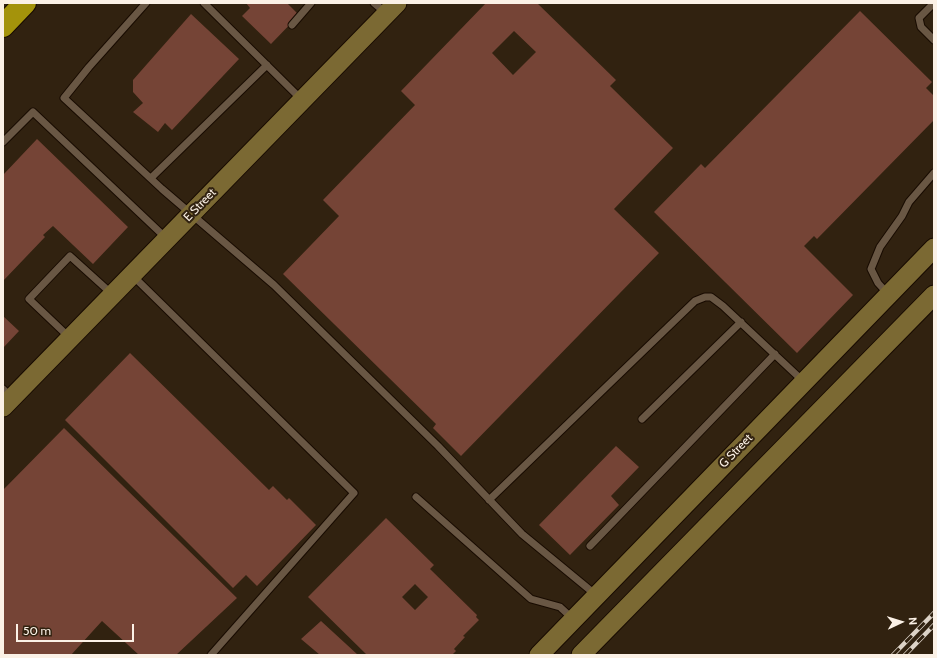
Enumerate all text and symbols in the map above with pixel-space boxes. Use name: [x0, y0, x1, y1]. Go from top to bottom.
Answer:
street label: E Street: [181, 186, 219, 224]
street label: G Street: [716, 431, 756, 471]
north arrow: [881, 602, 921, 642]
scale bar: [18, 616, 136, 642]
text: N: [906, 617, 920, 626]
text: 50 m: [23, 623, 51, 638]

